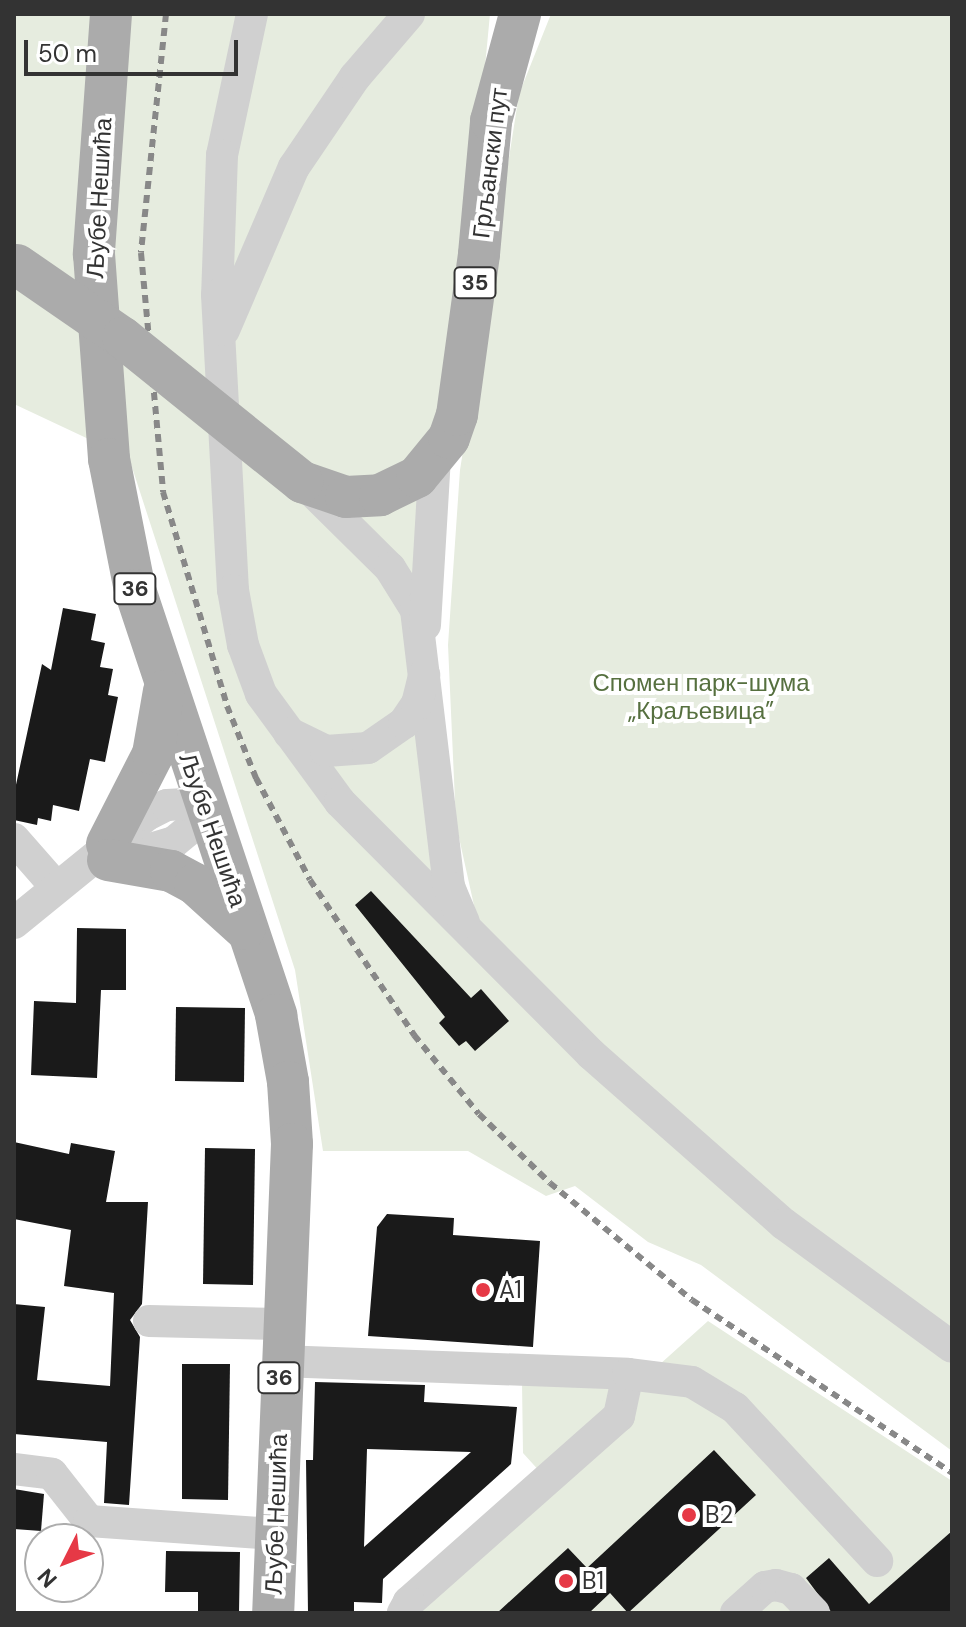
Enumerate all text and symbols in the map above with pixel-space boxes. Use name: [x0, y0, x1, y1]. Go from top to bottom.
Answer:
scale bar: [28, 24, 242, 74]
text: 50 m: [38, 38, 97, 69]
street label: Грљански пут: [466, 86, 514, 240]
street label: Љубе Нешића: [80, 117, 118, 279]
road number: 35: [453, 265, 497, 301]
road number: 36: [113, 571, 157, 607]
park label: Спомен парк-шума „Краљевица”: [592, 669, 810, 725]
street label: Љубе Нешића: [173, 749, 253, 911]
place label: A1: [499, 1276, 522, 1304]
marker: A1: [474, 1281, 492, 1299]
road number: 36: [257, 1360, 301, 1396]
street label: Љубе Нешића: [259, 1433, 293, 1595]
place label: B2: [705, 1501, 733, 1529]
marker: B2: [680, 1506, 698, 1524]
north arrow: [24, 1523, 104, 1603]
text: N: [31, 1562, 63, 1594]
place label: B1: [582, 1567, 604, 1595]
marker: B1: [557, 1572, 575, 1590]

